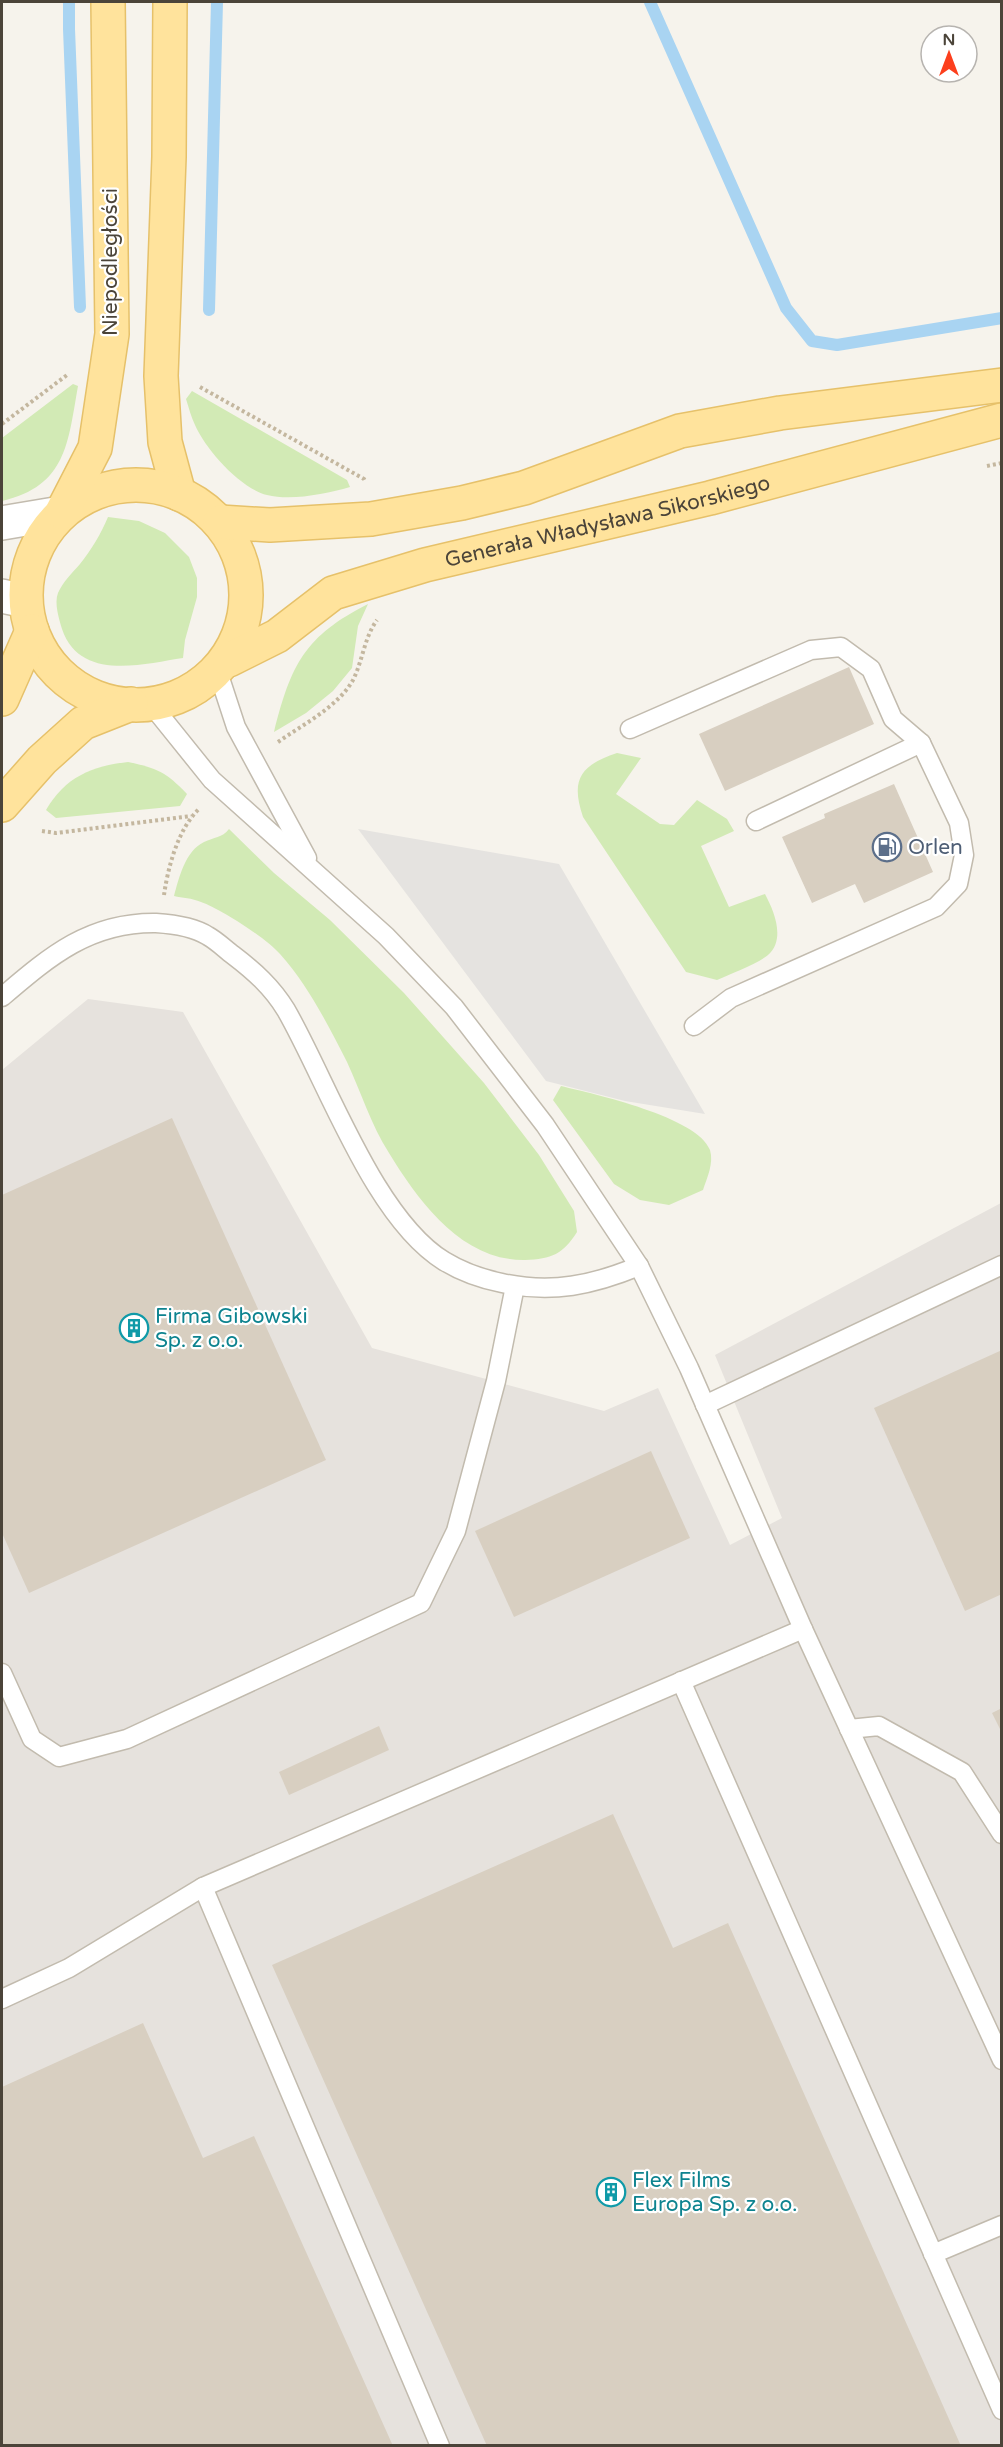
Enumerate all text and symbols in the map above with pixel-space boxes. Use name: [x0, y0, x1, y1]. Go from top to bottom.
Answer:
north arrow: [919, 24, 979, 84]
text: N: [943, 30, 955, 50]
street label: Niepodległości: [98, 188, 123, 336]
street label: Generała Władysława Sikorskiego: [442, 470, 773, 572]
fuel station icon: Orlen: [871, 831, 903, 863]
place label: Orlen: [908, 835, 963, 860]
place label: Firma Gibowski Sp. z o.o.: [155, 1304, 308, 1353]
building icon: Firma Gibowski Sp. z o.o.: [118, 1312, 150, 1344]
place label: Flex Films Europa Sp. z o.o.: [632, 2168, 797, 2217]
building icon: Flex Films Europa Sp. z o.o.: [595, 2176, 627, 2208]

